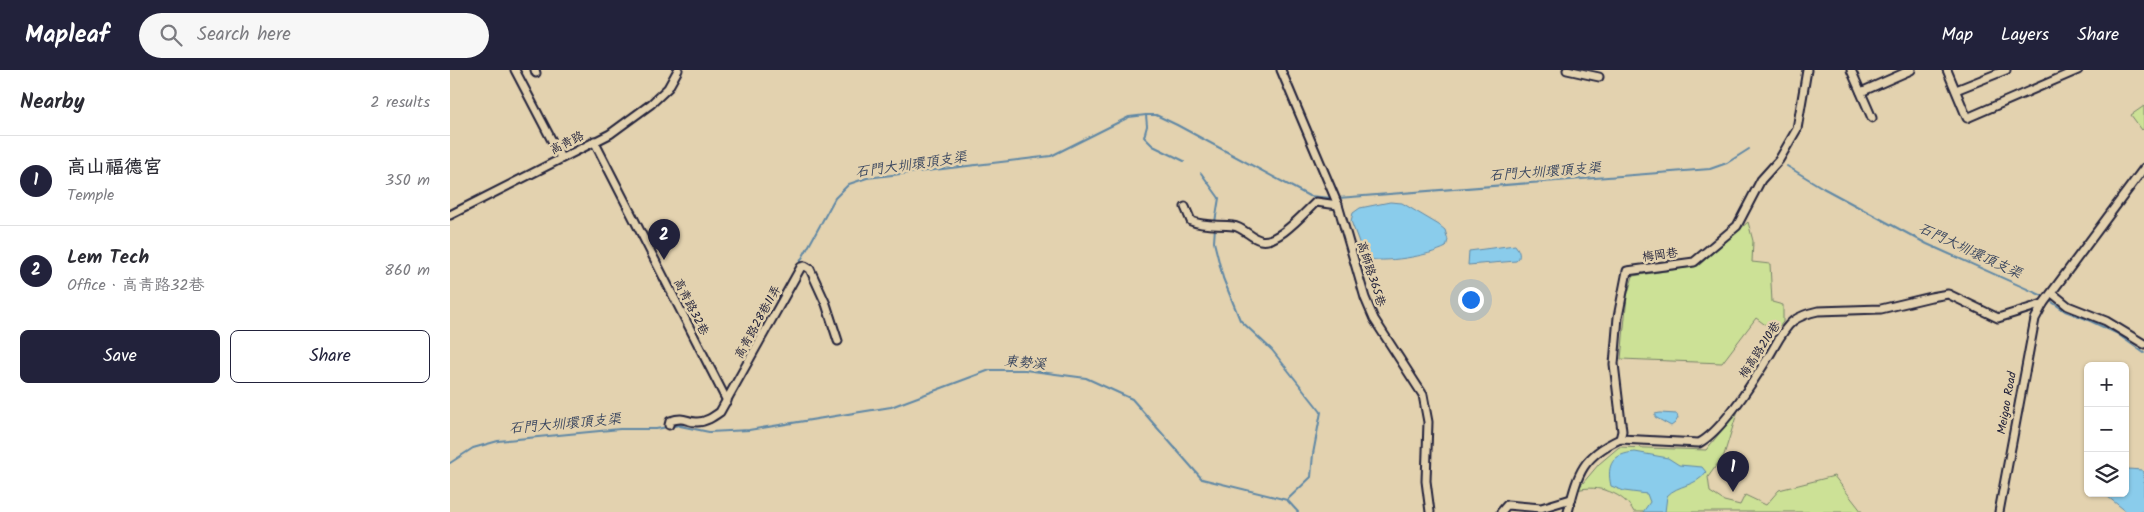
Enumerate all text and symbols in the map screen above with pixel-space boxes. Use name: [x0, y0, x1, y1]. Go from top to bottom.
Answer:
search box: [139, 13, 489, 58]
text: Mapleaf: [25, 16, 109, 55]
text: Search here: [197, 20, 291, 50]
icon: search: [157, 21, 185, 49]
text: Map: [1942, 21, 1973, 50]
text: Layers: [2001, 21, 2049, 50]
text: Share: [2077, 21, 2119, 50]
text: Nearby: [20, 86, 85, 119]
text: 2 results: [370, 90, 430, 115]
street label: 高青路: [547, 126, 587, 160]
water label: 石門大圳環頂支渠: [854, 146, 969, 184]
text: 高山福德宮: [67, 153, 162, 183]
water label: 石門大圳環頂支渠: [1488, 157, 1603, 187]
text: 1: [34, 168, 38, 193]
text: 350 m: [385, 168, 430, 193]
text: Temple: [67, 183, 114, 208]
water label: 石門大圳環頂支渠: [1915, 217, 2026, 285]
pin: 2: [648, 219, 680, 260]
street label: 高師路365巷: [1351, 239, 1391, 309]
text: Lem Tech: [67, 243, 149, 273]
street label: 梅岡巷: [1641, 243, 1679, 267]
text: 2: [31, 258, 41, 283]
text: 860 m: [384, 258, 430, 283]
text: Office · 高青路32巷: [67, 273, 205, 298]
street label: 高青路32巷: [669, 275, 713, 339]
street label: 高青路28巷11弄: [730, 282, 786, 362]
your location: [1458, 287, 1484, 313]
street label: 梅高路210巷: [1734, 318, 1786, 382]
button: Save: [20, 330, 220, 383]
button: Share: [230, 330, 430, 383]
water label: 東勢溪: [1003, 350, 1048, 376]
map controls: [2084, 362, 2129, 497]
button: +: [2084, 362, 2129, 407]
street label: Meigao Road: [1992, 369, 2022, 436]
button: −: [2084, 407, 2129, 452]
water label: 石門大圳環頂支渠: [508, 408, 623, 440]
pin: 1: [1717, 451, 1749, 492]
button: layers: [2084, 452, 2129, 497]

